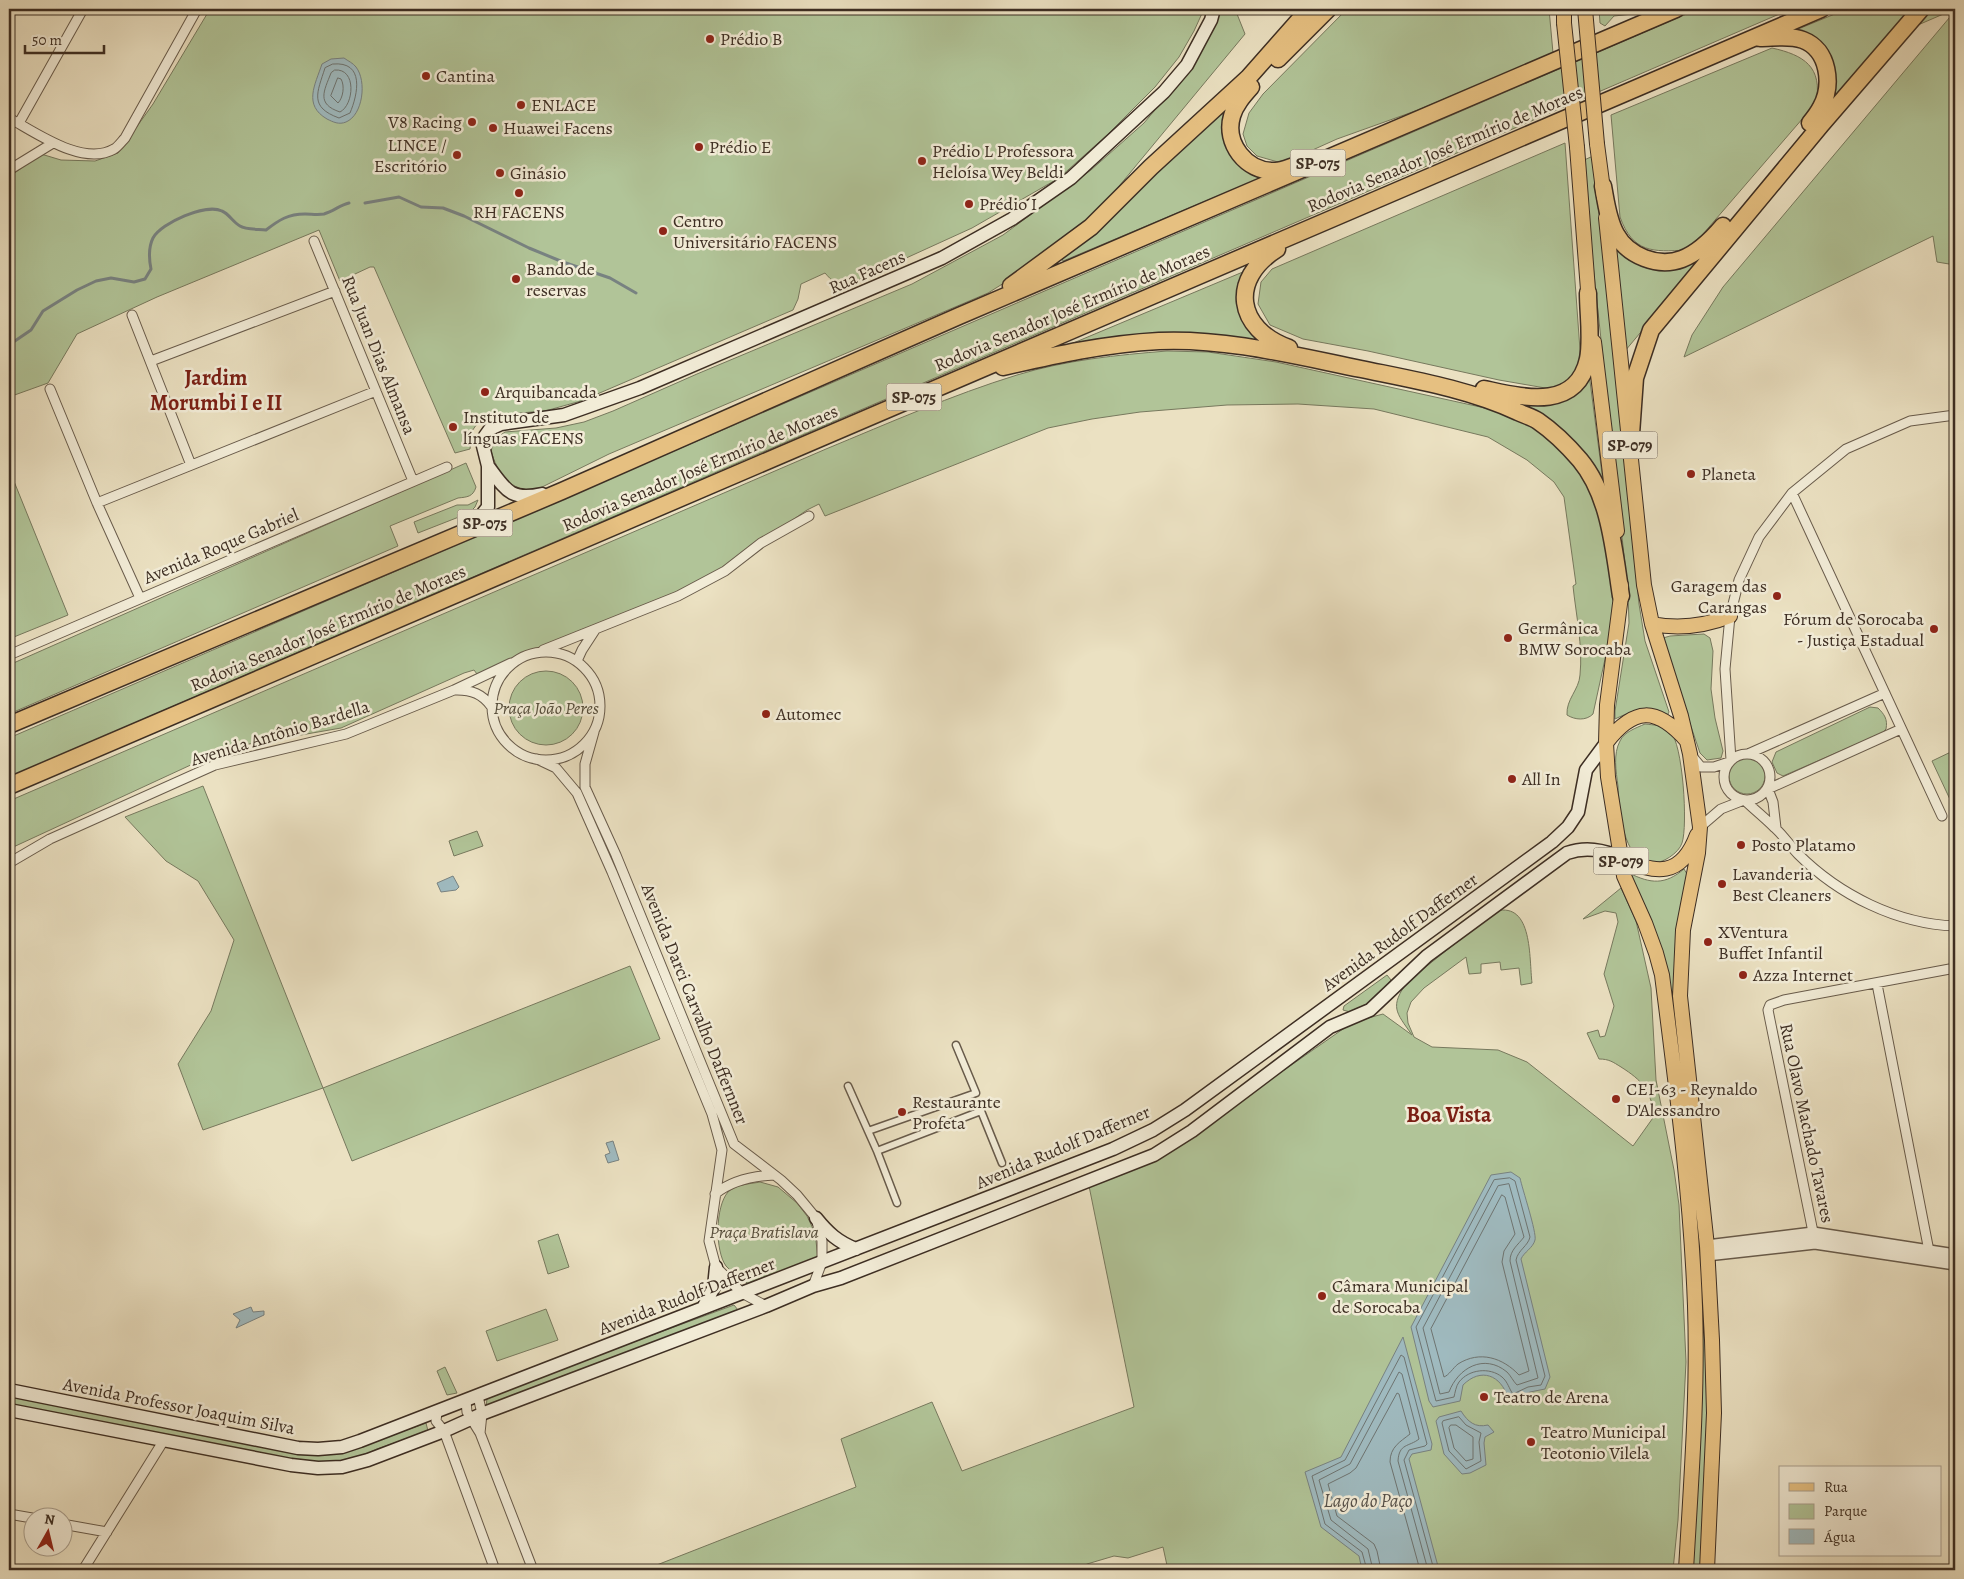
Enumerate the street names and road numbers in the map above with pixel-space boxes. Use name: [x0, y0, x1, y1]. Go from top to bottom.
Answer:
street label: Rodovia Senador José Ermírio de Moraes: [1303, 80, 1587, 218]
road number: SP-075: [1290, 150, 1346, 177]
street label: Rodovia Senador José Ermírio de Moraes: [930, 239, 1214, 377]
street label: Rua Facens: [825, 244, 909, 300]
street label: Rua Juan Dias Almansa: [336, 272, 422, 439]
road number: SP-075: [886, 384, 942, 411]
street label: Rodovia Senador José Ermírio de Moraes: [558, 399, 842, 537]
road number: SP-079: [1602, 432, 1658, 458]
street label: Avenida Roque Gabriel: [139, 502, 303, 590]
road number: SP-075: [458, 509, 512, 536]
street label: Rodovia Senador José Ermírio de Moraes: [186, 559, 470, 697]
street label: Avenida Antônio Bardella: [187, 694, 373, 772]
road number: SP-079: [1594, 848, 1648, 874]
street label: Avenida Rudolf Dafferner: [1316, 867, 1483, 997]
street label: Avenida Darci Carvalho Daffernner: [635, 879, 754, 1128]
street label: Rua Olavo Machado Tavares: [1774, 1021, 1840, 1225]
street label: Avenida Rudolf Dafferner: [971, 1099, 1154, 1195]
street label: Avenida Rudolf Dafferner: [594, 1251, 779, 1341]
street label: Avenida Professor Joaquim Silva: [60, 1372, 298, 1440]

